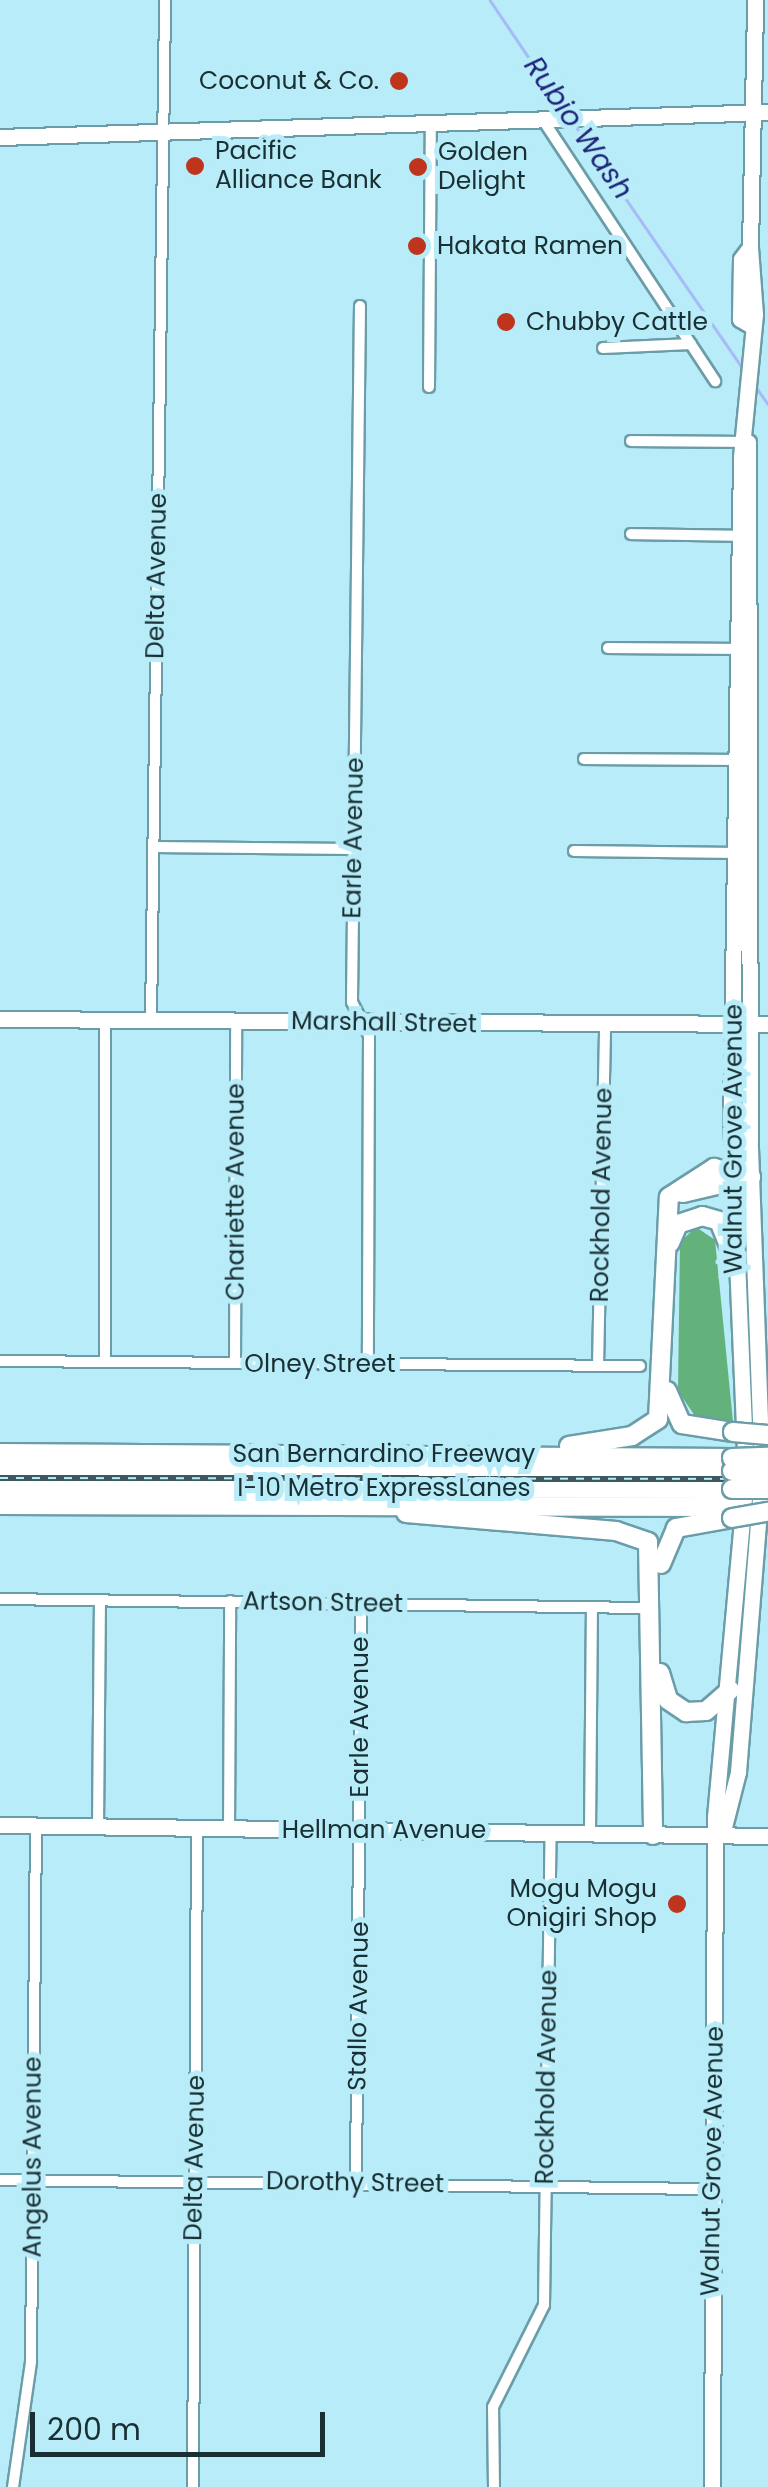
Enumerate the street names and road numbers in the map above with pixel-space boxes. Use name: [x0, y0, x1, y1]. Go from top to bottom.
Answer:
street label: Delta Avenue: [141, 493, 173, 659]
street label: Earle Avenue: [338, 757, 370, 919]
street label: Walnut Grove Avenue: [719, 1004, 749, 1274]
street label: Marshall Street: [291, 1006, 477, 1040]
street label: Chariette Avenue: [221, 1083, 251, 1301]
street label: Rockhold Avenue: [585, 1087, 619, 1303]
street label: Olney Street: [244, 1349, 396, 1379]
street label: San Bernardino Freeway: [233, 1439, 535, 1469]
street label: I-10 Metro ExpressLanes: [237, 1473, 531, 1503]
street label: Artson Street: [243, 1587, 403, 1619]
street label: Earle Avenue: [345, 1636, 375, 1798]
street label: Hellman Avenue: [282, 1815, 486, 1845]
street label: Stallo Avenue: [343, 1921, 375, 2091]
street label: Rockhold Avenue: [530, 1969, 564, 2185]
street label: Walnut Grove Avenue: [696, 2026, 730, 2296]
street label: Angelus Avenue: [18, 2057, 48, 2257]
street label: Delta Avenue: [179, 2075, 211, 2241]
street label: Dorothy Street: [266, 2166, 444, 2200]

